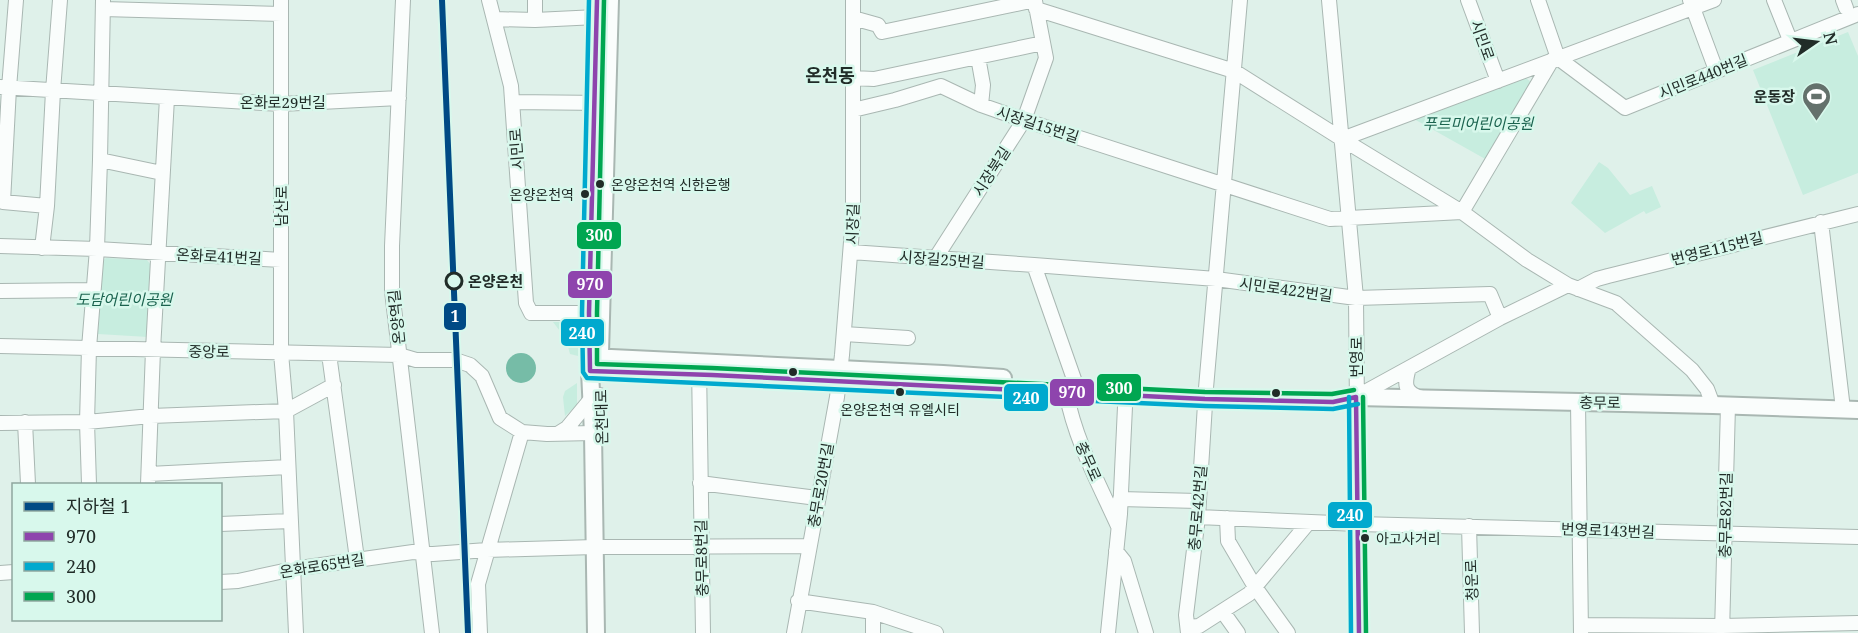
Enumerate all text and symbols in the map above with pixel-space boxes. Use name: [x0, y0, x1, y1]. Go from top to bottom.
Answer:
north arrow: [1786, 12, 1846, 72]
street label: 시민로: [1467, 17, 1499, 63]
text: N: [1818, 30, 1843, 48]
street label: 시민로440번길: [1656, 49, 1750, 103]
district label: 온천동: [805, 63, 855, 87]
sports icon: 운동장: [1800, 80, 1832, 122]
place label: 운동장: [1754, 86, 1795, 106]
street label: 온화로29번길: [240, 92, 326, 112]
street label: 시장길15번길: [994, 101, 1082, 147]
park label: 푸르미어린이공원: [1423, 113, 1534, 133]
street label: 시민로: [505, 128, 527, 170]
street label: 시장북길: [968, 142, 1014, 200]
place label: 온양온천역 신한은행: [611, 175, 731, 194]
marker: 온양온천역 신한은행: [594, 178, 606, 190]
street label: 남산로: [271, 185, 291, 227]
place label: 온양온천역: [510, 185, 574, 204]
marker: 온양온천역: [579, 188, 591, 200]
street label: 시장길: [841, 203, 863, 245]
line badge: 300: [576, 221, 622, 250]
text: 300: [585, 224, 613, 246]
street label: 번영로115번길: [1669, 227, 1765, 269]
street label: 온화로41번길: [176, 244, 262, 268]
street label: 시장길25번길: [899, 246, 985, 272]
line badge: 970: [567, 270, 613, 299]
place label: 온양온천: [468, 271, 523, 291]
marker: 온양온천: [445, 272, 463, 290]
text: 970: [576, 273, 604, 295]
street label: 시민로422번길: [1238, 273, 1334, 305]
park label: 도담어린이공원: [76, 289, 173, 309]
street label: 온양역길: [383, 289, 409, 345]
line badge: 1: [443, 302, 467, 331]
text: 1: [450, 305, 460, 327]
line badge: 240: [560, 318, 605, 347]
text: 240: [568, 322, 596, 344]
street label: 번영로: [1346, 336, 1366, 378]
street label: 중앙로: [188, 341, 230, 361]
unlabelled marker: [787, 366, 799, 378]
line badge: 300: [1096, 373, 1142, 402]
text: 300: [1105, 377, 1133, 399]
line badge: 970: [1049, 378, 1095, 407]
text: 970: [1058, 381, 1086, 403]
line badge: 240: [1003, 383, 1049, 412]
marker: 온양온천역 유엘시티: [894, 386, 906, 398]
text: 240: [1012, 387, 1040, 409]
unlabelled marker: [1270, 387, 1282, 399]
street label: 온천대로: [591, 389, 611, 445]
street label: 충무로: [1579, 392, 1621, 412]
place label: 온양온천역 유엘시티: [840, 400, 960, 419]
street label: 충무로: [1071, 438, 1107, 484]
street label: 충무로20번길: [803, 441, 837, 529]
street label: 충무로42번길: [1183, 464, 1211, 552]
street label: 충무로82번길: [1714, 472, 1736, 558]
legend: [12, 483, 222, 621]
text: 지하철 1: [66, 494, 130, 518]
line badge: 240: [1327, 501, 1373, 529]
text: 240: [1336, 504, 1364, 526]
street label: 번영로143번길: [1561, 518, 1655, 542]
street label: 충무로8번길: [690, 519, 712, 597]
text: 970: [66, 524, 96, 548]
place label: 아고사거리: [1376, 529, 1440, 548]
marker: 아고사거리: [1359, 532, 1371, 544]
street label: 온화로65번길: [278, 548, 366, 582]
text: 240: [66, 554, 96, 578]
street label: 청운로: [1460, 559, 1482, 601]
text: 300: [66, 584, 96, 608]

